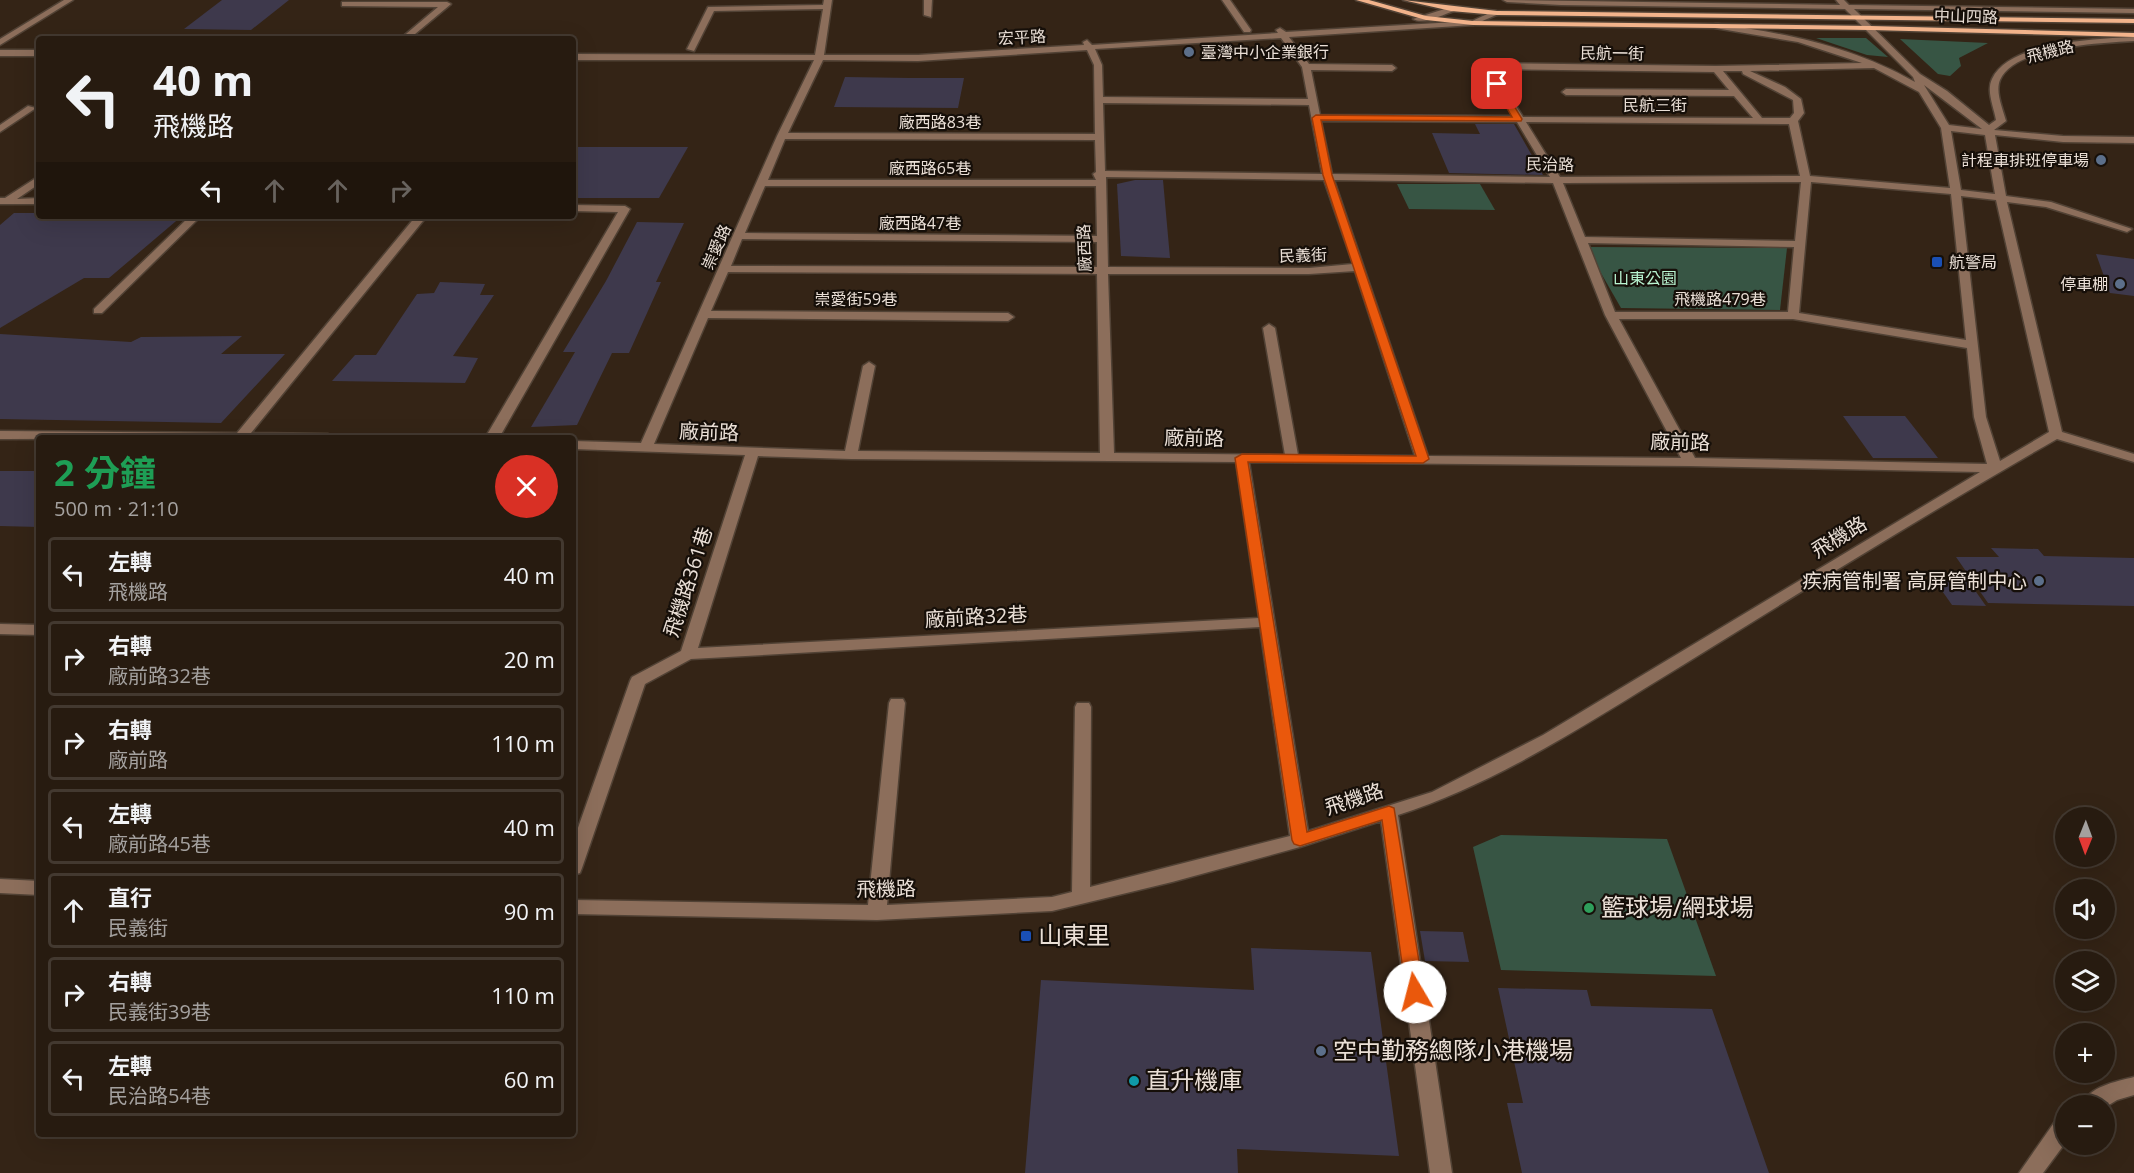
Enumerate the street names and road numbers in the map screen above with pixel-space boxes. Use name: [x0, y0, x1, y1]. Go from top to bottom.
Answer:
street label: 中山四路: [1934, 4, 1998, 28]
street label: 宏平路: [997, 25, 1047, 49]
street label: 飛機路: [2024, 35, 2076, 67]
street label: 民航一街: [1580, 41, 1644, 65]
street label: 民航三街: [1623, 94, 1687, 116]
street label: 廠西路83巷: [899, 111, 981, 133]
street label: 民治路: [1526, 153, 1574, 175]
street label: 廠西路65巷: [889, 157, 971, 179]
street label: 廠西路47巷: [879, 212, 961, 234]
street label: 崇愛路: [696, 221, 736, 273]
street label: 廠西路: [1072, 224, 1096, 272]
street label: 民義街: [1279, 243, 1327, 267]
street label: 崇愛街59巷: [815, 288, 897, 310]
street label: 飛機路479巷: [1674, 288, 1766, 310]
street label: 廠前路: [679, 417, 739, 446]
street label: 廠前路: [1164, 423, 1224, 452]
street label: 廠前路: [1650, 427, 1710, 456]
street label: 飛機路: [1806, 510, 1871, 564]
street label: 飛機路361巷: [657, 523, 718, 640]
street label: 廠前路32巷: [924, 600, 1028, 633]
street label: 飛機路: [1321, 776, 1387, 821]
street label: 飛機路: [856, 874, 916, 903]

